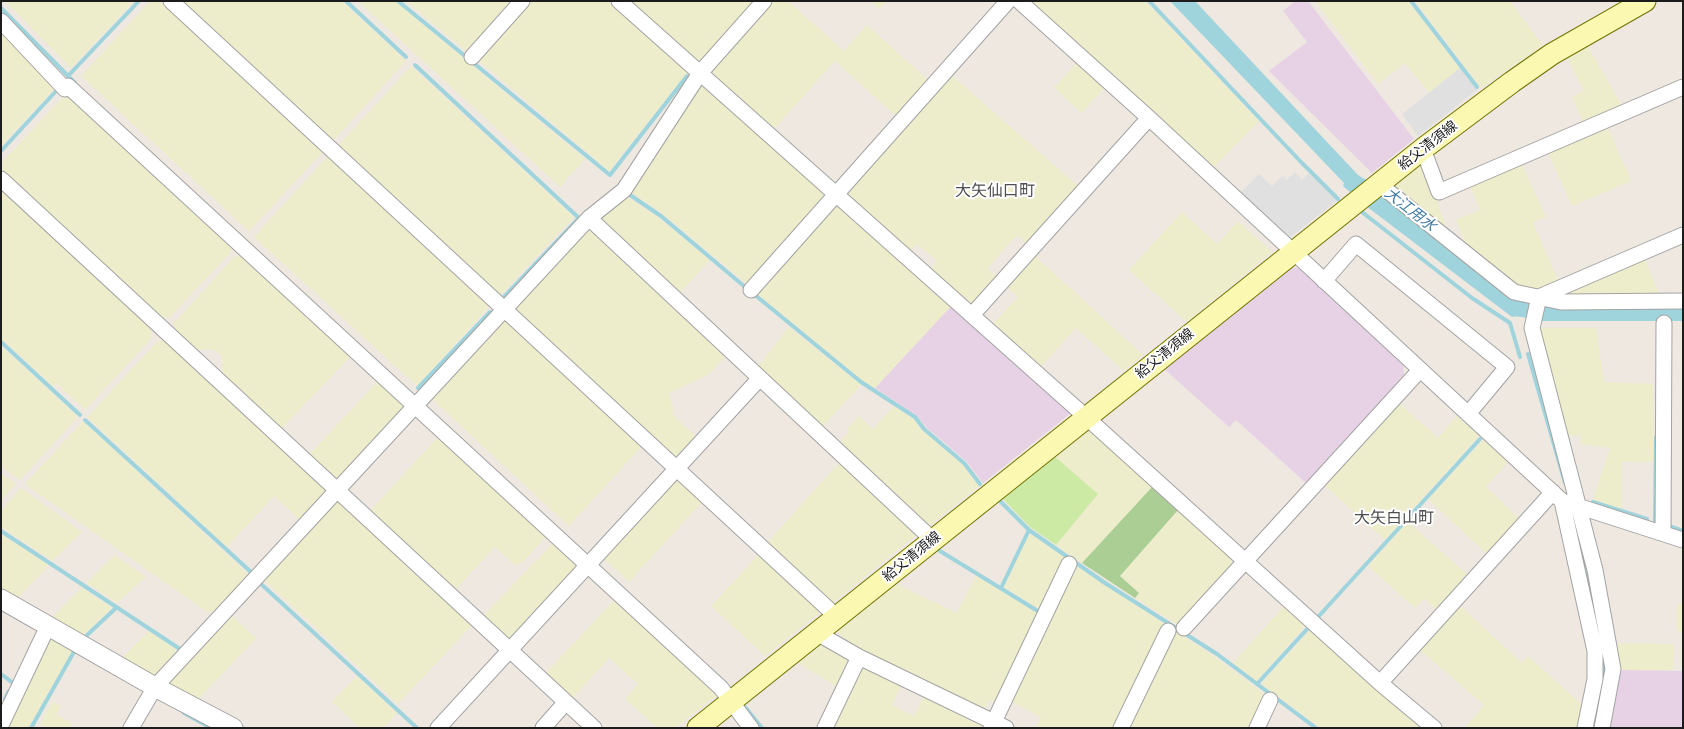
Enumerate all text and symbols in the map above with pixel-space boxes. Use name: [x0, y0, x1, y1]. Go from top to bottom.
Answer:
street label: 給父清須線: [1395, 118, 1461, 174]
district label: 大矢仙口町: [955, 182, 1035, 202]
water label: 大江用水: [1381, 184, 1439, 236]
street label: 給父清須線: [1133, 325, 1197, 383]
district label: 大矢白山町: [1354, 509, 1434, 529]
street label: 給父清須線: [880, 528, 944, 586]

